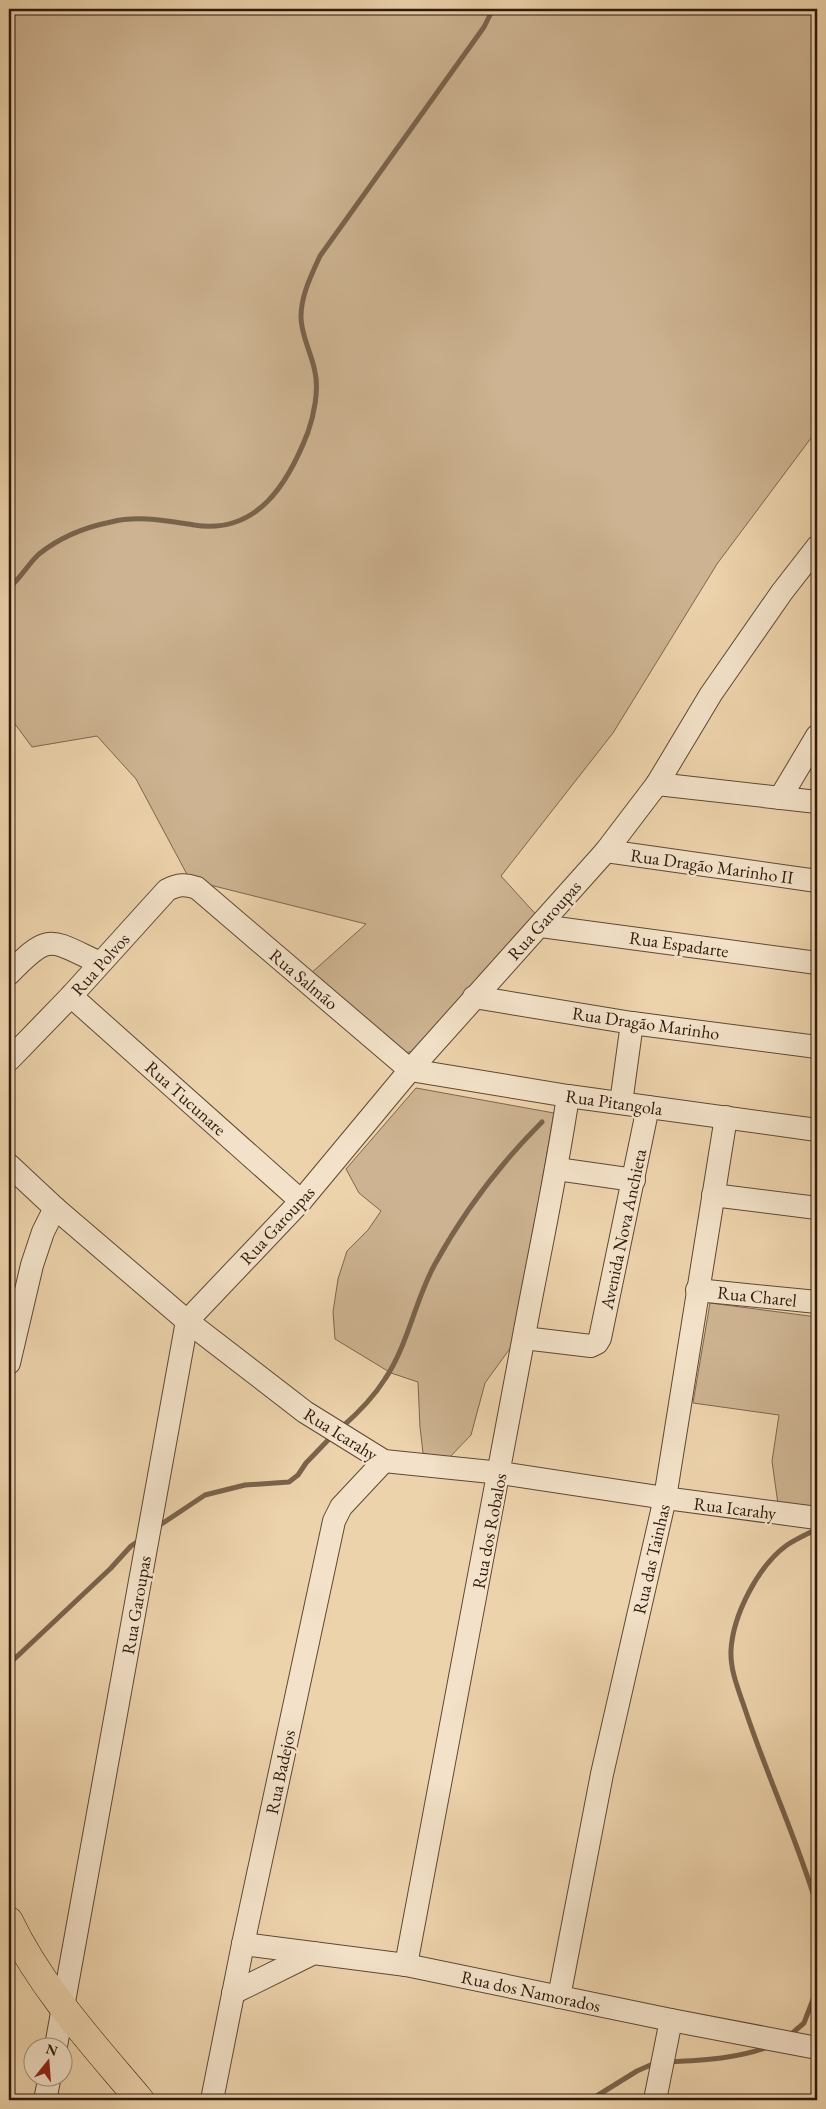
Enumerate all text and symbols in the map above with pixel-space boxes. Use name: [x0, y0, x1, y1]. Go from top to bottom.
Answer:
street label: Rua Dragão Marinho II: [629, 843, 795, 889]
street label: Rua Garoupas: [502, 875, 586, 965]
street label: Rua Espadarte: [628, 926, 730, 962]
street label: Rua Polvos: [66, 927, 135, 1000]
street label: Rua Salmão: [265, 943, 343, 1015]
street label: Rua Dragão Marinho: [571, 1001, 721, 1045]
street label: Rua Tucunare: [141, 1056, 231, 1140]
street label: Rua Pitangola: [564, 1084, 665, 1120]
street label: Avenida Nova Anchieta: [595, 1146, 651, 1312]
street label: Rua Garoupas: [235, 1181, 320, 1269]
street label: Rua Charel: [716, 1280, 798, 1312]
street label: Rua Icarahy: [300, 1402, 382, 1466]
street label: Rua dos Robalos: [467, 1471, 512, 1591]
street label: Rua Icarahy: [692, 1492, 778, 1524]
street label: Rua das Tainhas: [627, 1502, 675, 1616]
street label: Rua Garoupas: [116, 1554, 156, 1656]
street label: Rua Badejos: [260, 1727, 300, 1816]
street label: Rua dos Namorados: [459, 1965, 603, 2017]
north arrow: [22, 2036, 72, 2086]
text: N: [44, 2039, 60, 2060]

